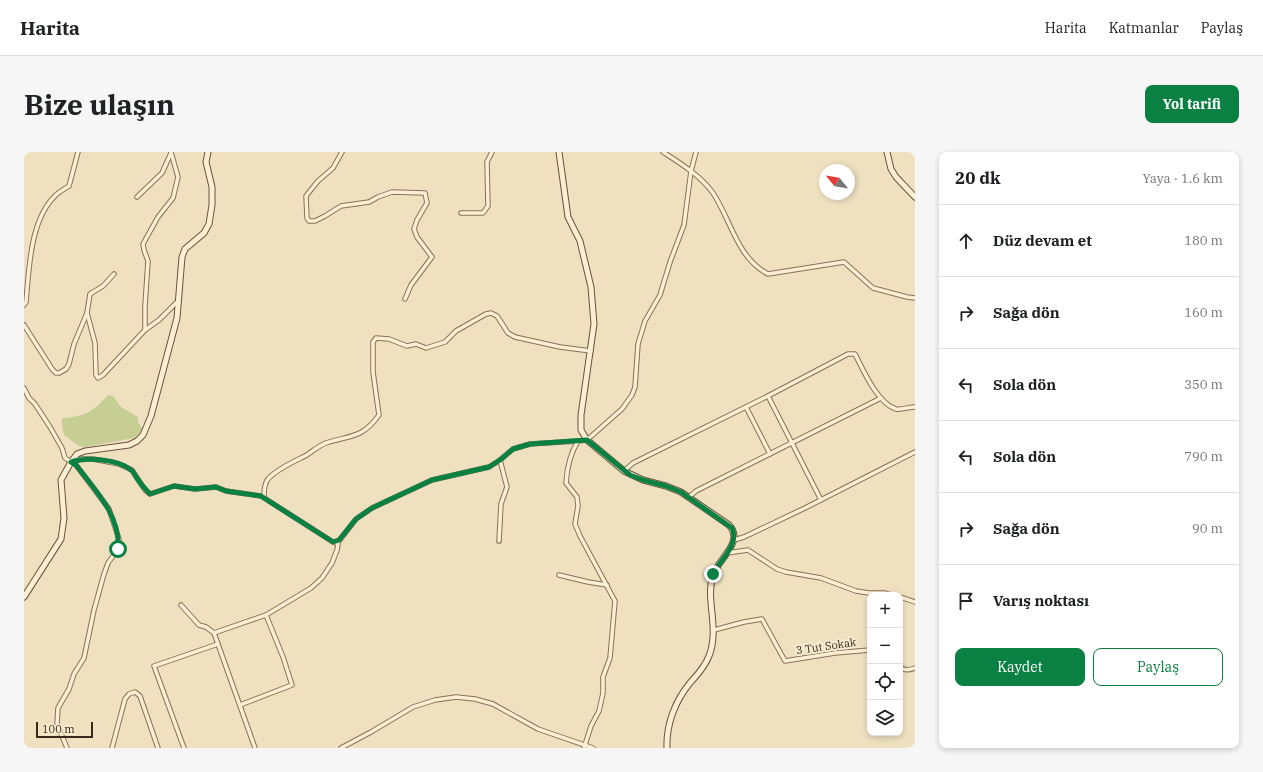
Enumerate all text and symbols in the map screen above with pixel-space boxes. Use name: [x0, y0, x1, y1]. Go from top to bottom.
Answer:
text: Harita: [20, 16, 80, 40]
text: Harita: [1045, 19, 1087, 37]
text: Katmanlar: [1109, 19, 1179, 37]
text: Paylaş: [1201, 19, 1243, 37]
button: Yol tarifi: [1145, 85, 1239, 123]
text: Bize ulaşın: [24, 86, 175, 123]
north arrow: [819, 164, 855, 200]
text: 20 dk: [955, 167, 1001, 189]
text: Yaya · 1.6 km: [1143, 170, 1223, 187]
icon: ahead: [955, 230, 977, 252]
text: Düz devam et: [993, 231, 1092, 250]
text: 180 m: [1184, 232, 1223, 249]
icon: right: [955, 302, 977, 324]
text: Sağa dön: [993, 303, 1060, 322]
text: 160 m: [1184, 304, 1223, 321]
icon: left: [955, 374, 977, 396]
text: Sola dön: [993, 375, 1056, 394]
text: 350 m: [1184, 376, 1223, 393]
icon: left: [955, 446, 977, 468]
text: Sola dön: [993, 447, 1056, 466]
text: 790 m: [1184, 448, 1223, 465]
icon: right: [955, 518, 977, 540]
text: Sağa dön: [993, 519, 1060, 538]
text: 90 m: [1192, 520, 1223, 537]
route start: [109, 540, 127, 558]
route end: [704, 565, 722, 583]
icon: arrive: [955, 590, 977, 612]
text: Varış noktası: [993, 591, 1089, 610]
map controls: [867, 592, 903, 736]
button: +: [867, 592, 903, 628]
button: −: [867, 628, 903, 664]
street label: 3 Tut Sokak: [795, 635, 858, 657]
button: Kaydet: [955, 648, 1085, 686]
button: Paylaş: [1093, 648, 1223, 686]
button: locate: [867, 664, 903, 700]
button: layers: [867, 700, 903, 736]
scale bar: [36, 720, 93, 739]
text: 100 m: [42, 722, 75, 736]

